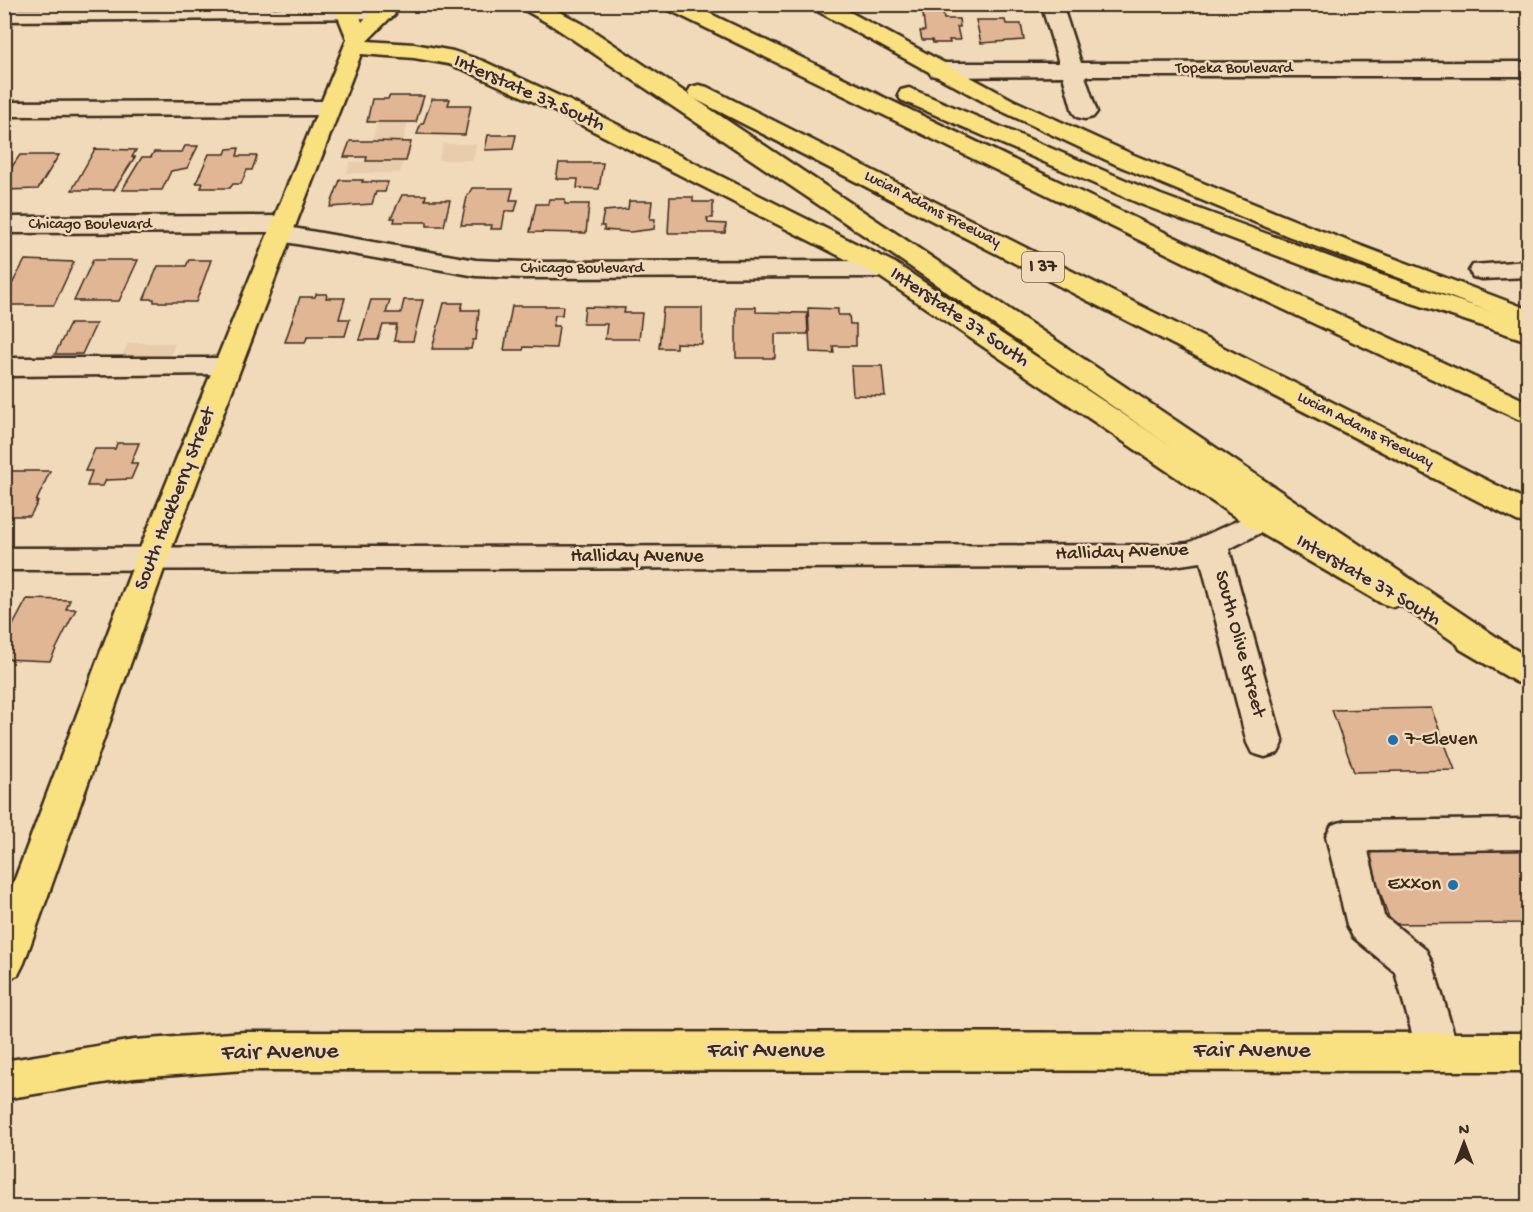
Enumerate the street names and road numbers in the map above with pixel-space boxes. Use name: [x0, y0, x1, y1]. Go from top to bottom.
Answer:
street label: Interstate 37 South: [450, 50, 608, 138]
street label: Topeka Boulevard: [1174, 60, 1294, 79]
street label: Lucian Adams Freeway: [860, 167, 1004, 253]
street label: Chicago Boulevard: [29, 216, 153, 235]
road number: I 37: [1022, 252, 1064, 282]
street label: Chicago Boulevard: [521, 260, 645, 279]
street label: Interstate 37 South: [885, 263, 1033, 373]
street label: Lucian Adams Freeway: [1293, 388, 1437, 474]
street label: South Hackberry Street: [131, 403, 222, 594]
street label: Interstate 37 South: [1292, 530, 1445, 632]
street label: Halliday Avenue: [1055, 539, 1190, 567]
street label: Halliday Avenue: [570, 546, 704, 569]
street label: South Olive Street: [1208, 568, 1270, 722]
street label: Fair Avenue: [220, 1037, 339, 1069]
street label: Fair Avenue: [706, 1037, 825, 1066]
street label: Fair Avenue: [1192, 1037, 1311, 1066]

